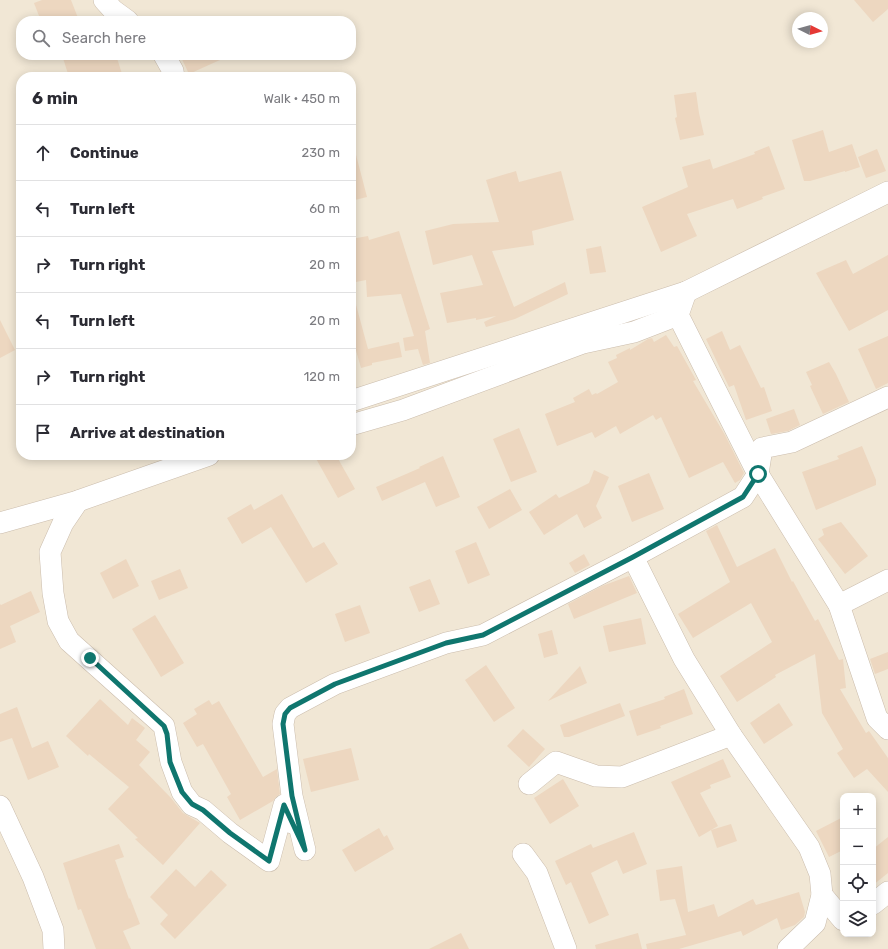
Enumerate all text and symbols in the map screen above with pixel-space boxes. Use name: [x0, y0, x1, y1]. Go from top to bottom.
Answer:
north arrow: [792, 12, 828, 48]
search box: [16, 16, 356, 60]
icon: search: [30, 27, 52, 49]
text: Search here: [62, 29, 146, 47]
text: 6 min: [32, 88, 78, 108]
text: Walk · 450 m: [264, 91, 340, 106]
icon: ahead: [32, 142, 54, 164]
text: Continue: [70, 144, 139, 162]
text: 230 m: [302, 145, 340, 160]
icon: left: [32, 198, 54, 220]
text: Turn left: [70, 200, 135, 218]
text: 60 m: [309, 201, 340, 216]
icon: right: [32, 254, 54, 276]
text: Turn right: [70, 256, 145, 274]
text: 20 m: [309, 257, 340, 272]
icon: left: [32, 310, 54, 332]
text: Turn left: [70, 312, 135, 330]
text: 20 m: [309, 313, 340, 328]
icon: right: [32, 366, 54, 388]
text: Turn right: [70, 368, 145, 386]
text: 120 m: [304, 369, 340, 384]
icon: arrive: [32, 422, 54, 444]
text: Arrive at destination: [70, 424, 225, 442]
route start: [749, 465, 767, 483]
route end: [81, 649, 99, 667]
map controls: [840, 793, 876, 937]
button: +: [840, 793, 876, 829]
button: −: [840, 829, 876, 865]
button: locate: [840, 865, 876, 901]
button: layers: [840, 901, 876, 937]

